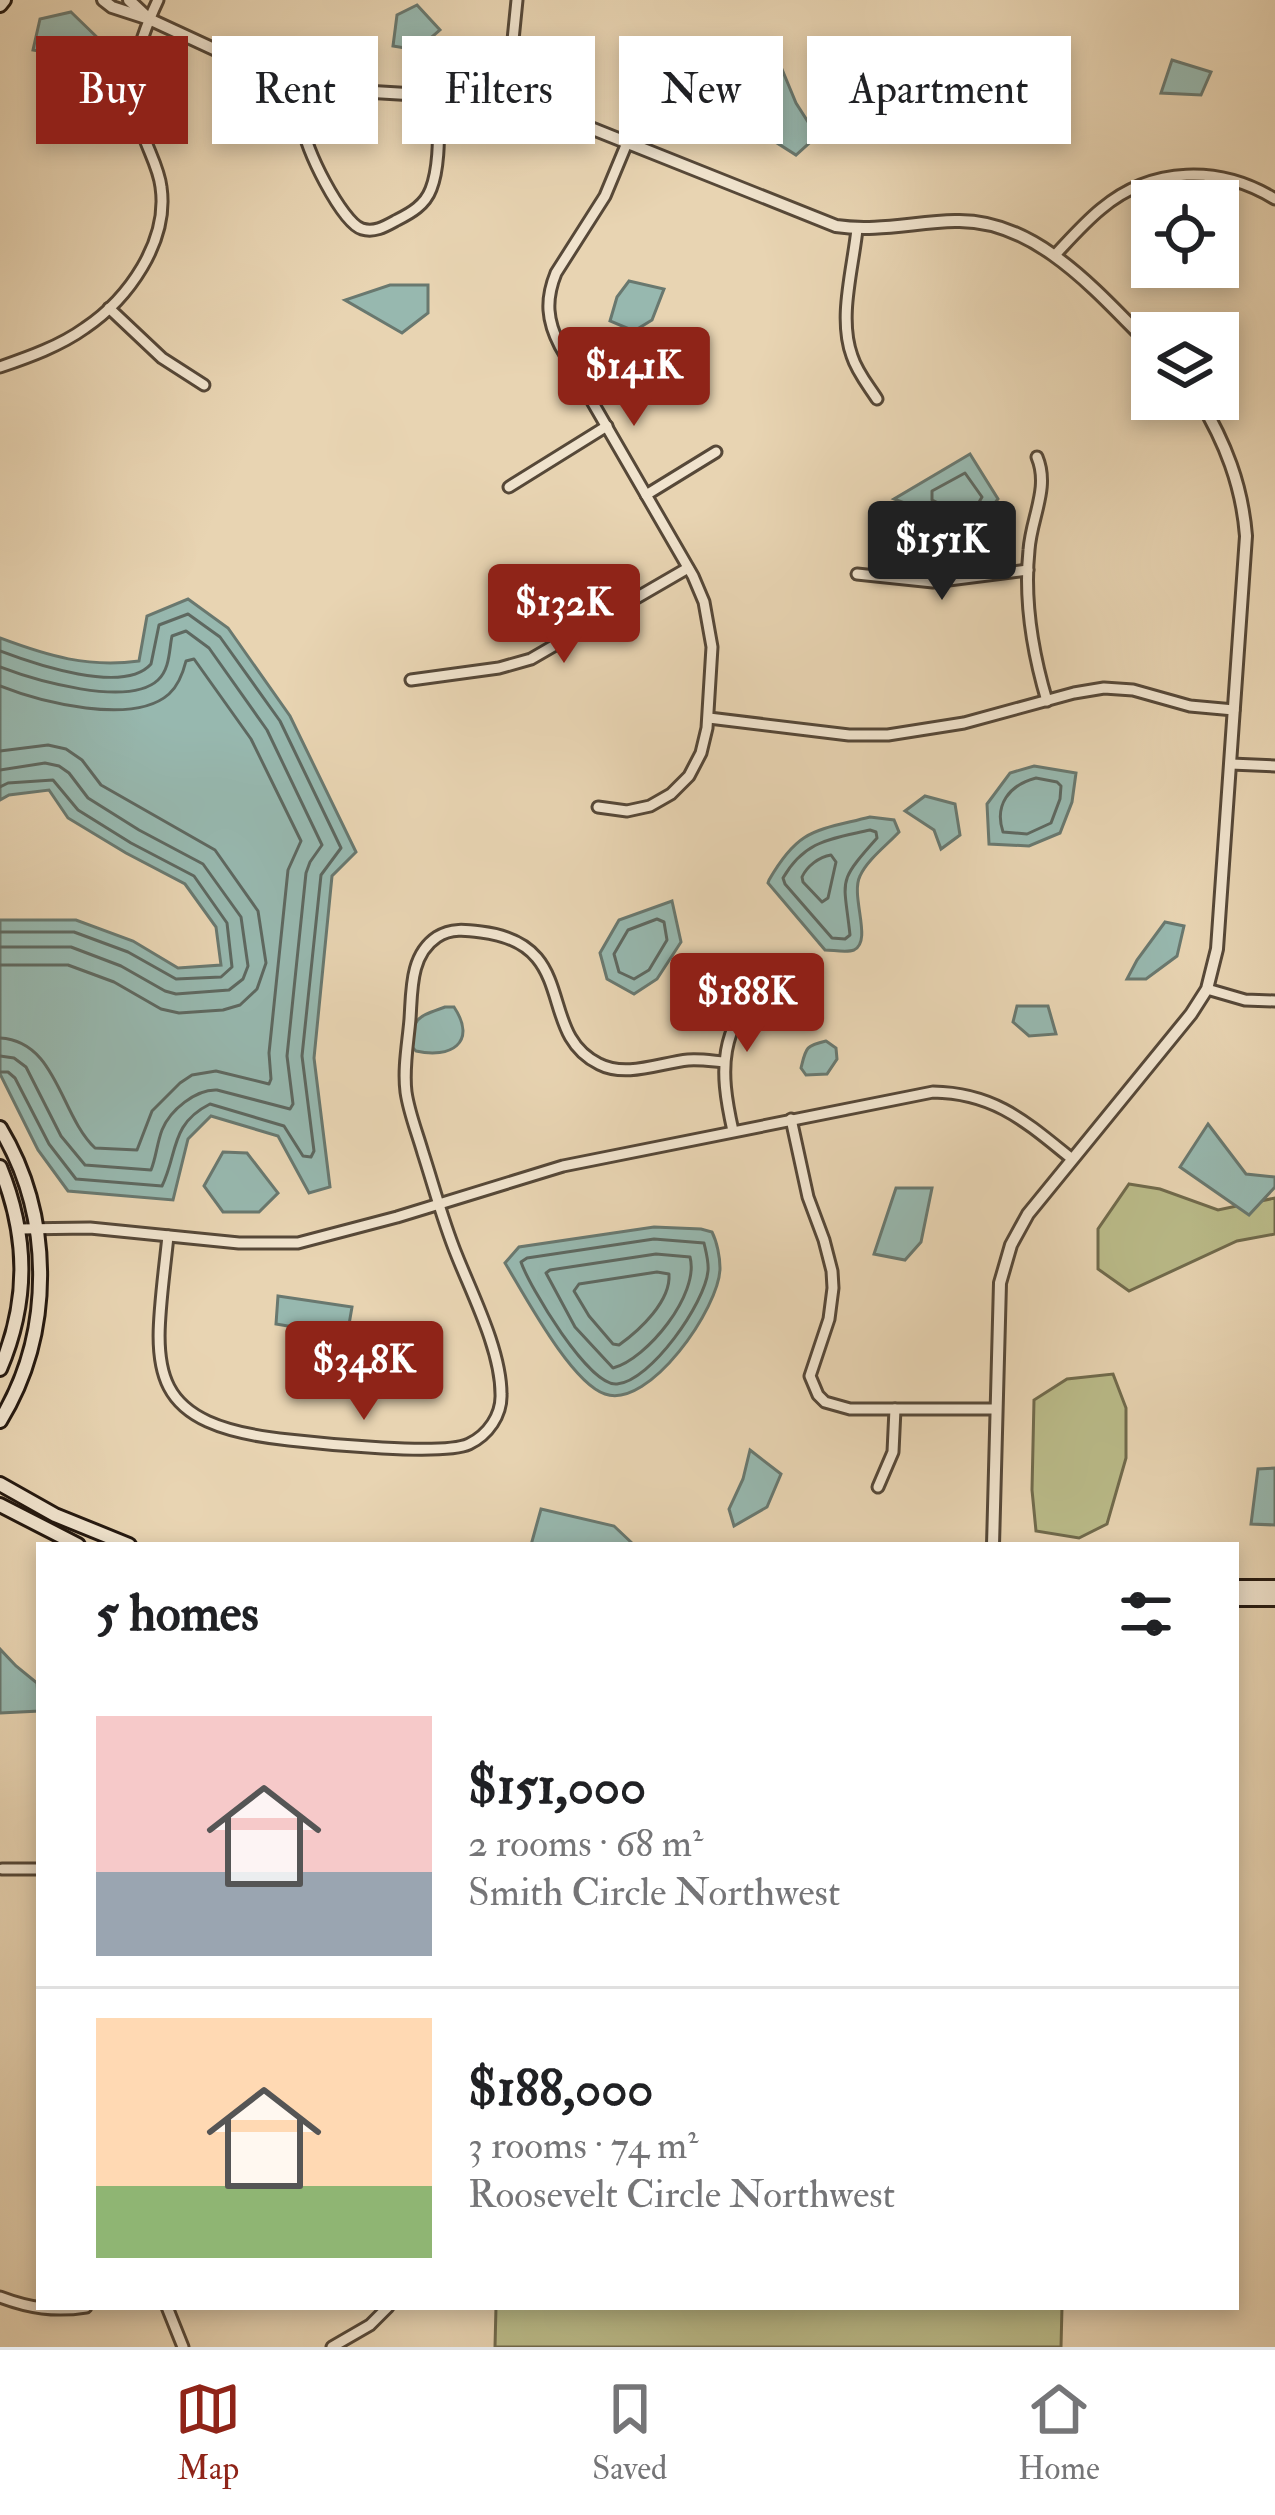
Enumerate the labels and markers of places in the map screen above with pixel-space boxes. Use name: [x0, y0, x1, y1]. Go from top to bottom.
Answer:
pin: $141K: [550, 327, 718, 429]
pin: $151K: [858, 501, 1026, 603]
pin: $132K: [480, 564, 648, 666]
pin: $188K: [663, 953, 831, 1055]
pin: $348K: [280, 1321, 448, 1423]

